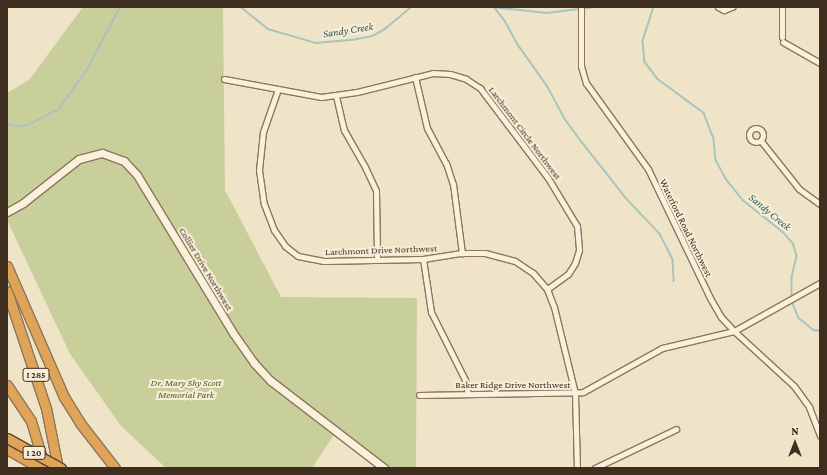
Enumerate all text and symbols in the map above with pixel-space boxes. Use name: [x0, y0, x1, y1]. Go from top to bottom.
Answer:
water label: Sandy Creek: [322, 19, 374, 41]
street label: Larchmont Circle Northwest: [486, 84, 564, 182]
street label: Waterford Road Northwest: [657, 177, 715, 279]
water label: Sandy Creek: [746, 191, 794, 233]
street label: Collier Drive Northwest: [176, 225, 236, 313]
street label: Larchmont Drive Northwest: [325, 242, 437, 258]
road number: I 285: [22, 368, 50, 382]
park label: Dr. Mary Shy Scott Memorial Park: [151, 376, 221, 400]
street label: Baker Ridge Drive Northwest: [455, 379, 571, 391]
north arrow: [775, 423, 815, 463]
text: N: [791, 425, 799, 437]
road number: I 20: [22, 446, 46, 460]

